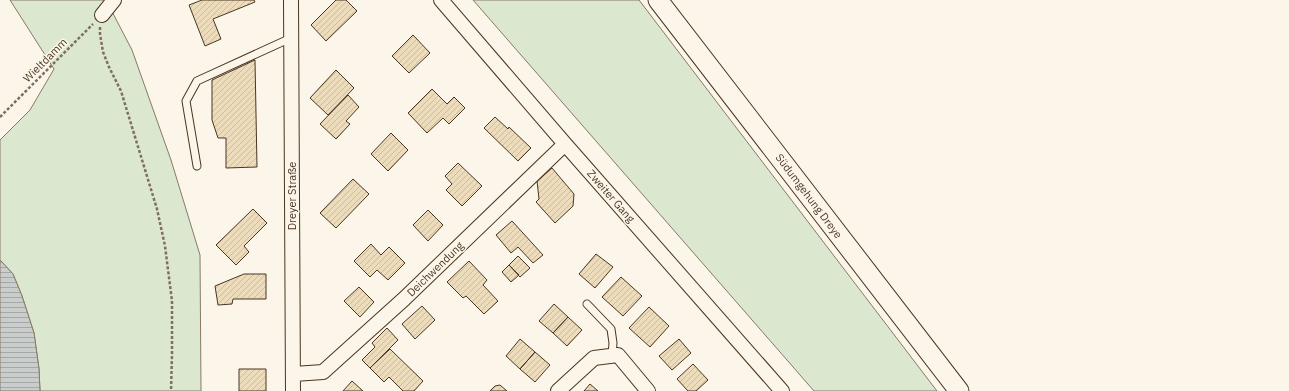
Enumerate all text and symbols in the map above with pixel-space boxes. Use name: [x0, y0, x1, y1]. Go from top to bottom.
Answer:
street label: Wieltdamm: [20, 35, 70, 85]
street label: Südumgehung Dreye: [773, 151, 845, 241]
street label: Dreyer Straße: [285, 162, 299, 230]
street label: Zweiter Gang: [584, 167, 638, 225]
street label: Deichwendung: [404, 238, 466, 299]

